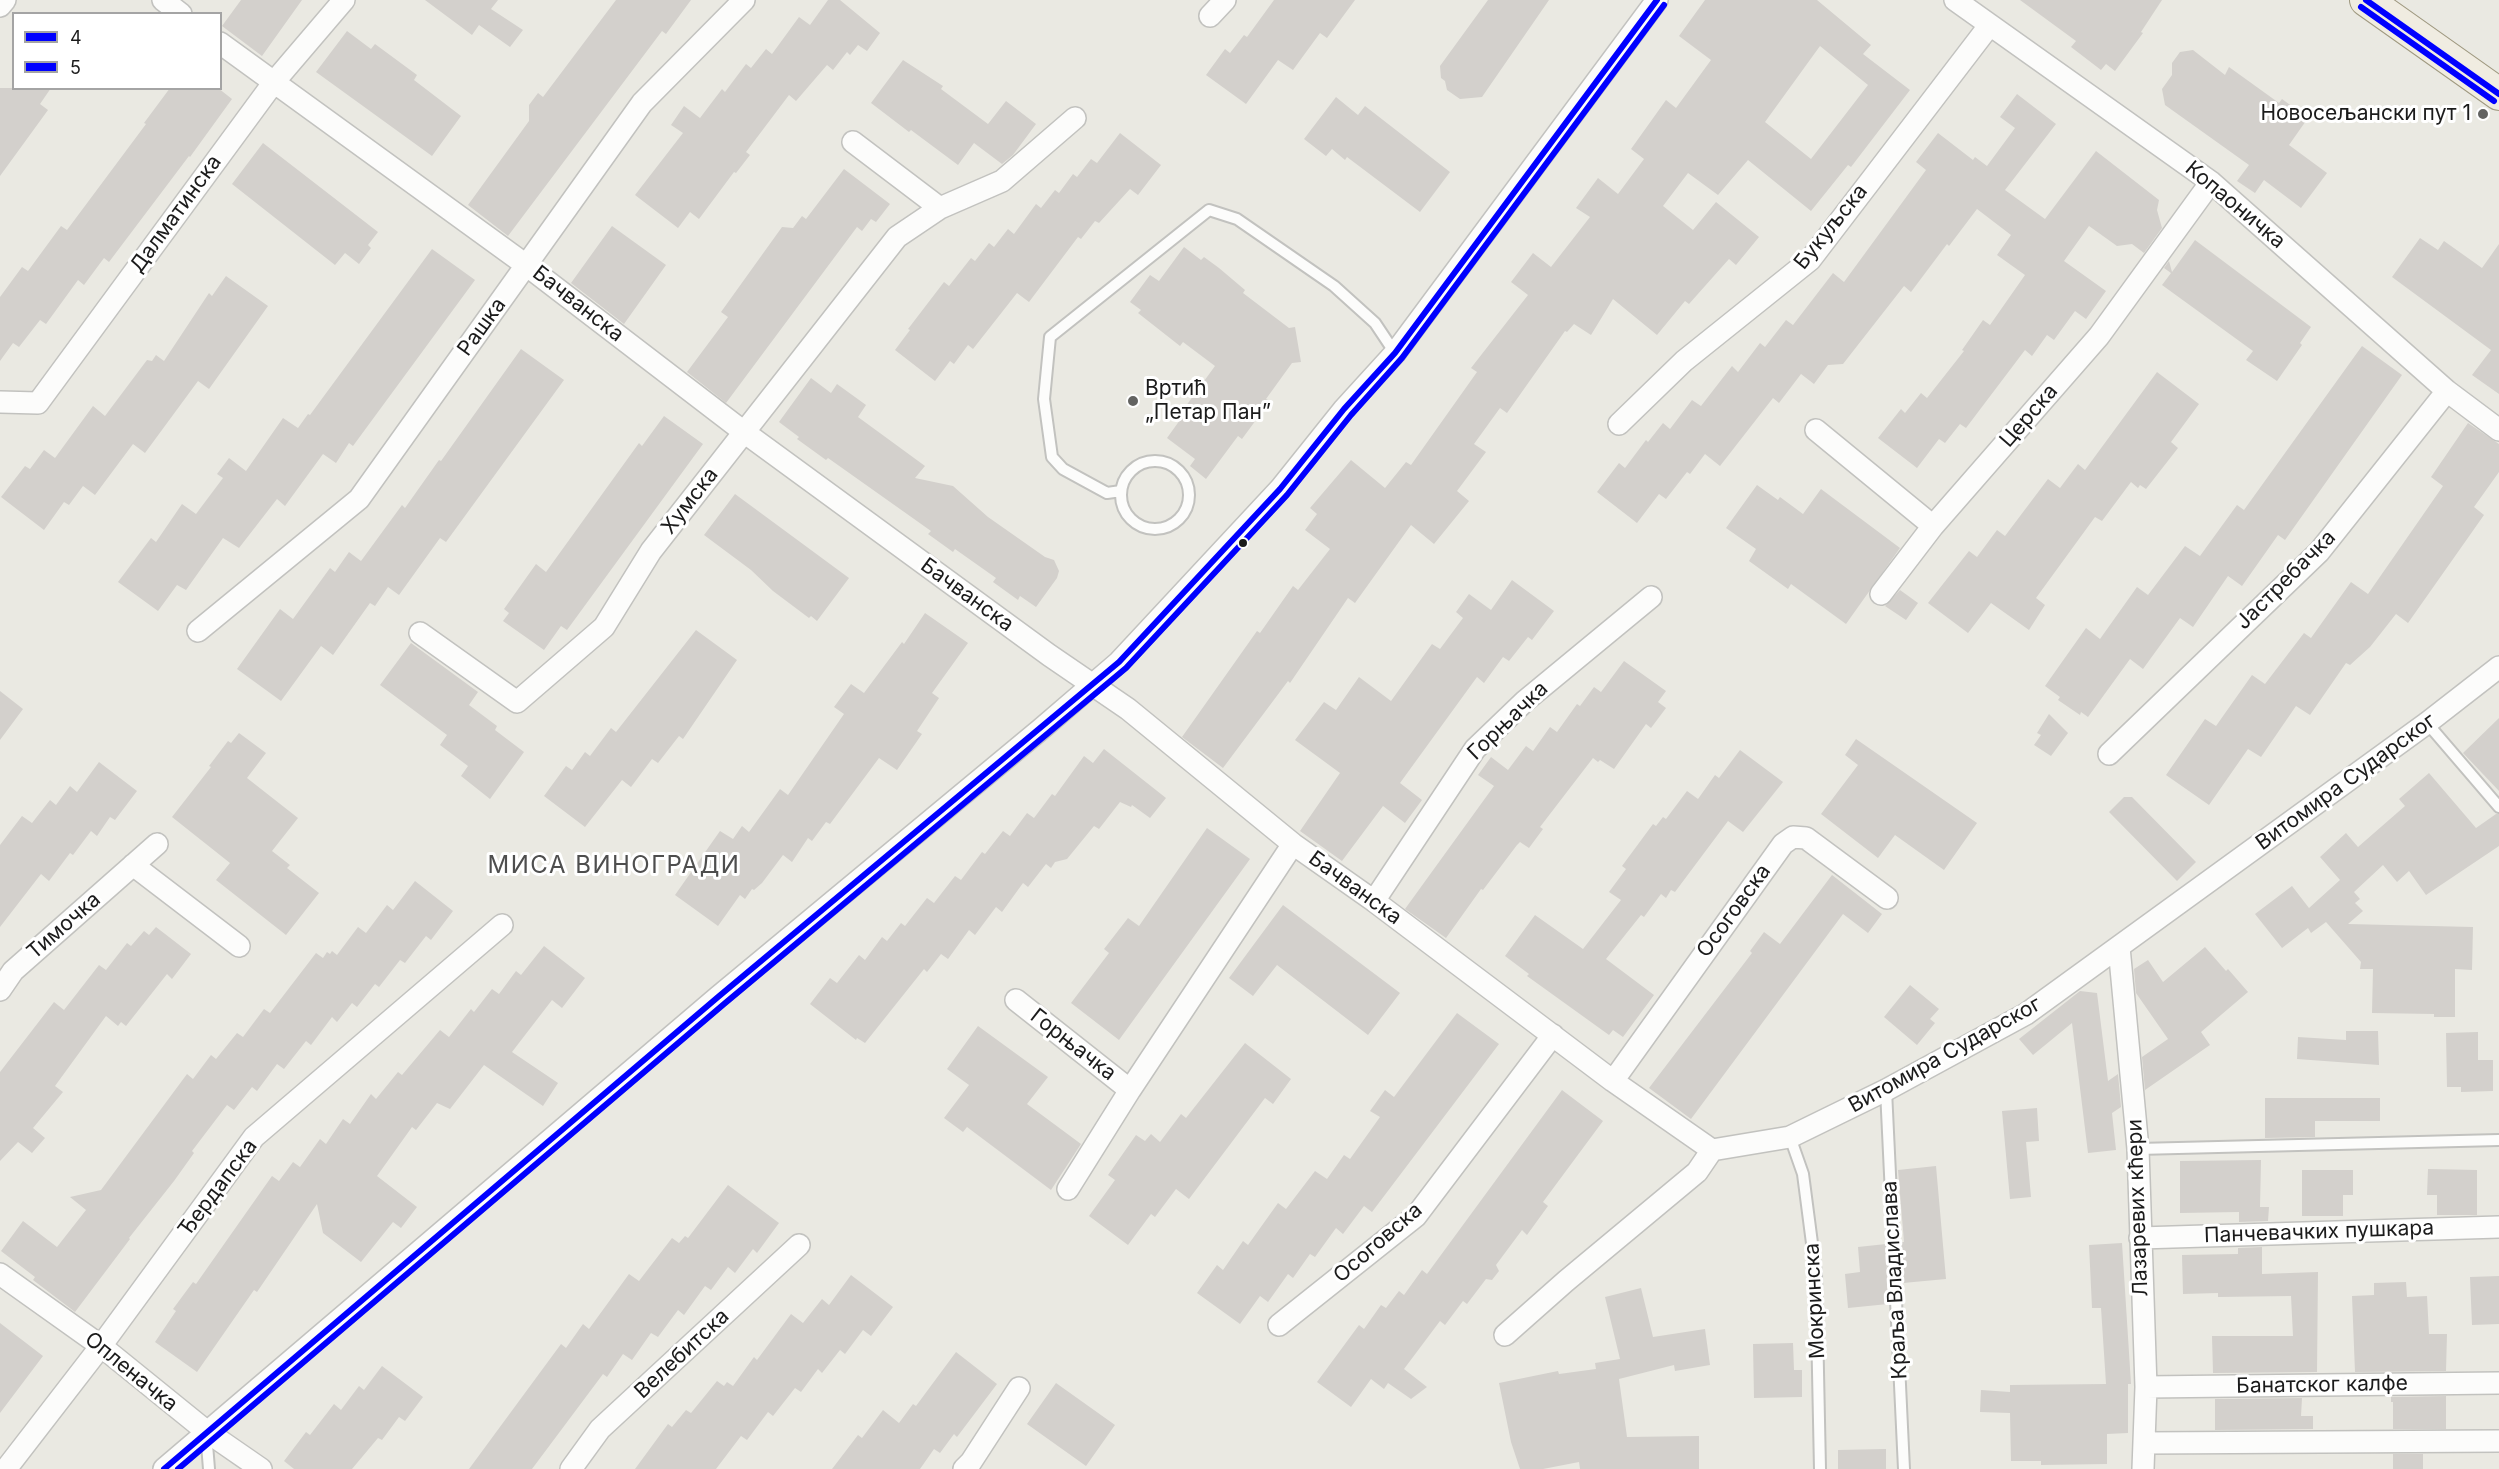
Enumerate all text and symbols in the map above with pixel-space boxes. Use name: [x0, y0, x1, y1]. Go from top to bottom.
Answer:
legend: [12, 12, 222, 90]
text: 4: [70, 27, 82, 48]
text: 5: [70, 57, 81, 78]
place label: Новосељански пут 1: [2260, 101, 2471, 127]
marker: Новосељански пут 1: [2476, 107, 2490, 121]
street label: Далматинска: [125, 150, 227, 278]
street label: Копаоничка: [2180, 156, 2290, 254]
street label: Букуљска: [1789, 179, 1873, 275]
street label: Бачванска: [527, 261, 629, 347]
street label: Рашка: [453, 293, 511, 361]
place label: Вртић „Петар Пан”: [1145, 376, 1271, 426]
street label: Церска: [1995, 379, 2063, 453]
marker: Вртић „Петар Пан”: [1126, 394, 1140, 408]
street label: Хумска: [656, 463, 724, 539]
street label: Јастребачка: [2231, 525, 2341, 635]
unlabelled marker: [1237, 537, 1249, 549]
street label: Бачванска: [916, 553, 1018, 637]
street label: Горњачка: [1463, 677, 1553, 765]
street label: Витомира Сударског: [2251, 708, 2441, 856]
street label: Бачванска: [1304, 846, 1406, 930]
district label: МИСА ВИНОГРАДИ: [488, 852, 740, 880]
street label: Осоговска: [1692, 859, 1776, 963]
street label: Тимочка: [22, 887, 106, 965]
street label: Витомира Сударског: [1844, 992, 2046, 1118]
street label: Горњачка: [1025, 1004, 1121, 1086]
street label: Лазаревих кћери: [2122, 1119, 2154, 1297]
street label: Ђердапска: [173, 1134, 263, 1242]
street label: Краља Владислава: [1877, 1180, 1913, 1380]
street label: Осоговска: [1329, 1198, 1427, 1288]
street label: Панчевачких пушкара: [2203, 1215, 2435, 1249]
street label: Мокринска: [1799, 1243, 1831, 1359]
street label: Велебитска: [630, 1304, 734, 1404]
street label: Опленачка: [79, 1327, 183, 1417]
street label: Банатског калфе: [2236, 1371, 2408, 1399]

